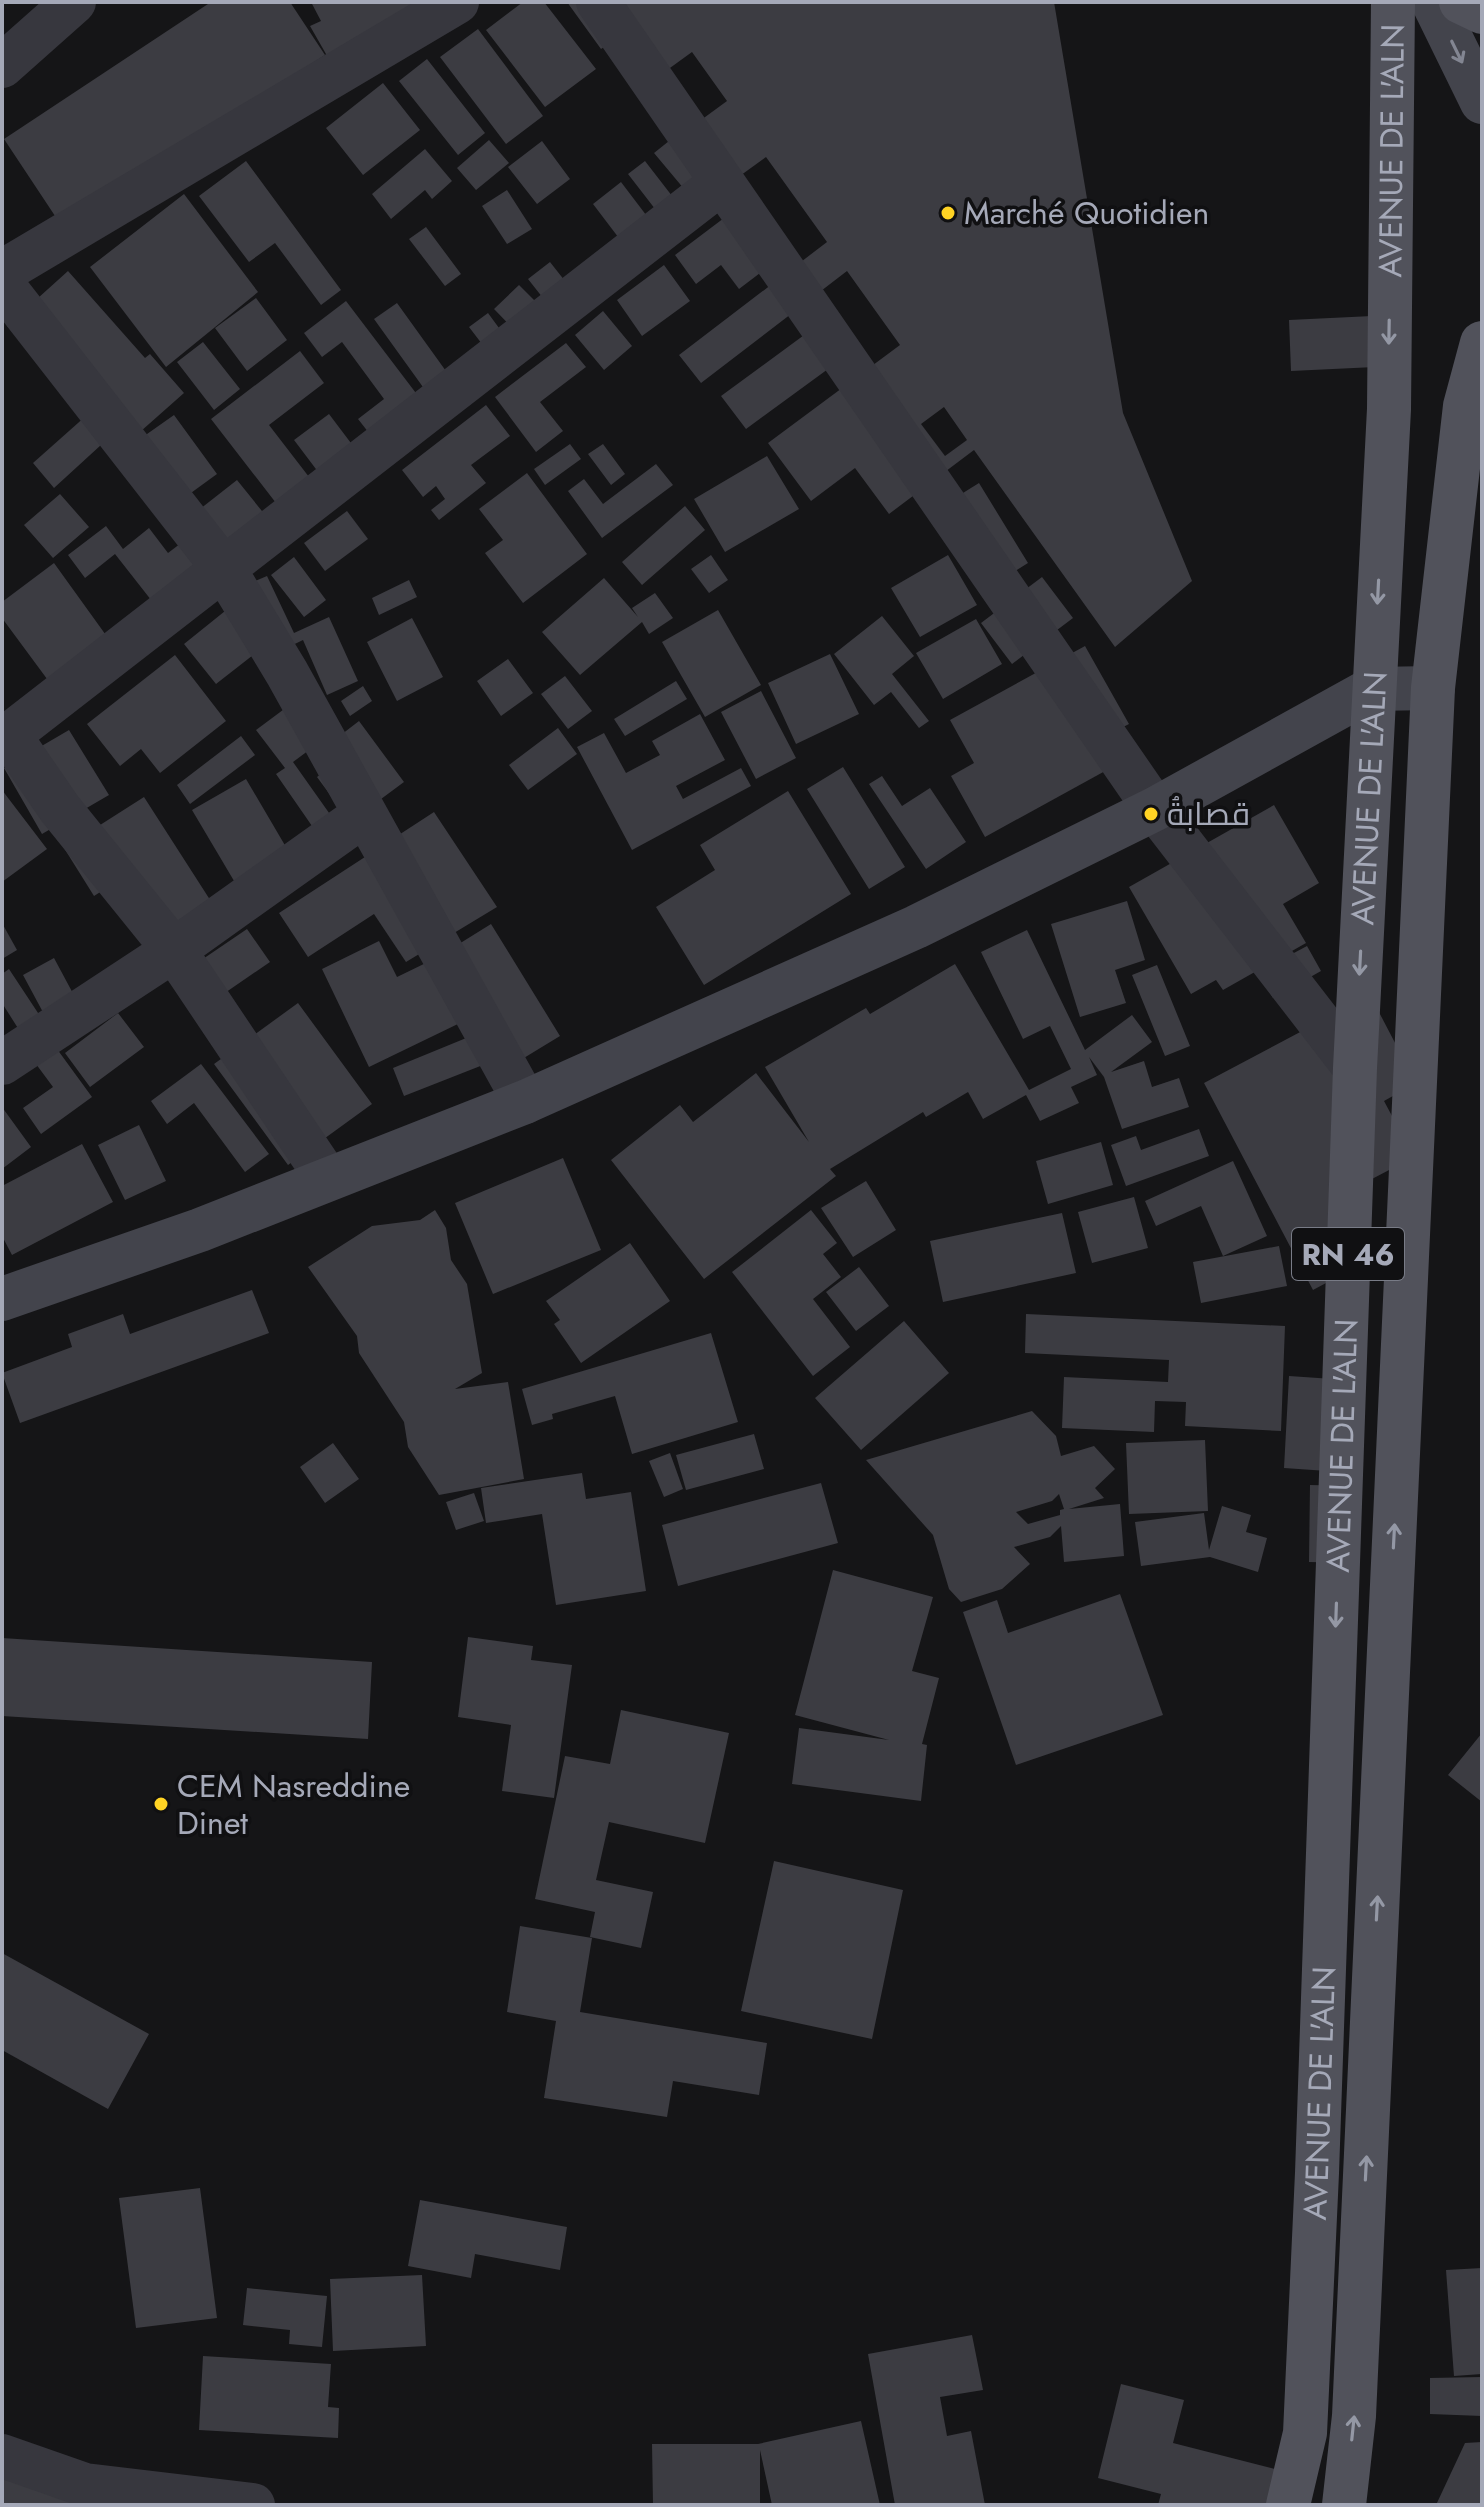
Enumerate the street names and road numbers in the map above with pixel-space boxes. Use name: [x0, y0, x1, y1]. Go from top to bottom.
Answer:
street label: AVENUE DE L'ALN: [1367, 24, 1416, 278]
street label: AVENUE DE L'ALN: [1339, 670, 1398, 926]
road number: RN 46: [1292, 1228, 1404, 1280]
street label: AVENUE DE L'ALN: [1315, 1318, 1369, 1573]
street label: AVENUE DE L'ALN: [1292, 1966, 1347, 2221]

